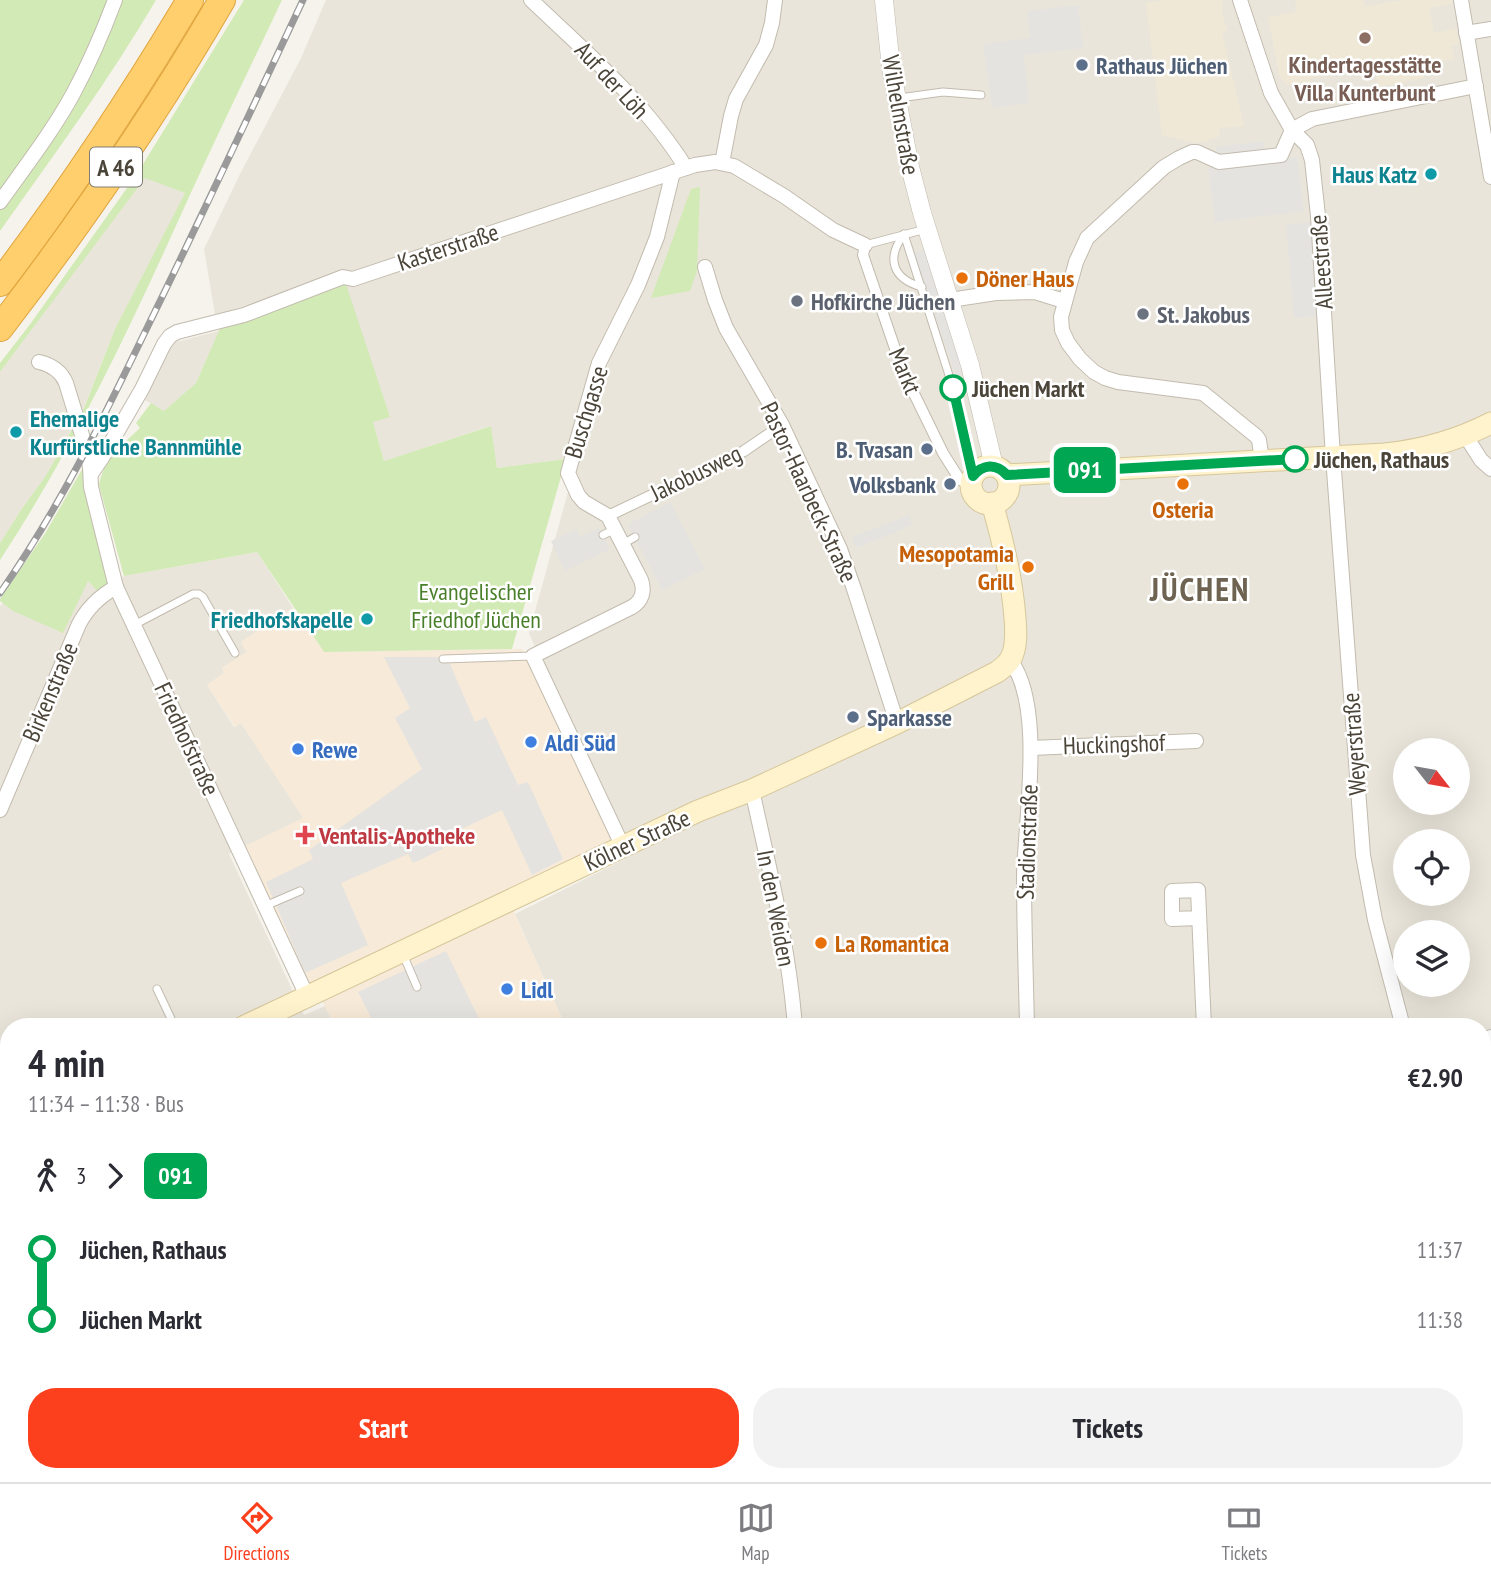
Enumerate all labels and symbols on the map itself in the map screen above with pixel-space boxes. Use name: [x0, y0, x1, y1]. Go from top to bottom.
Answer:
marker: Kindertagesstätte Villa Kunterbunt: [1357, 30, 1373, 46]
street label: Auf der Löh: [568, 35, 656, 125]
place label: Kindertagesstätte Villa Kunterbunt: [1289, 49, 1441, 108]
place label: Rathaus Jüchen: [1096, 50, 1228, 81]
street label: Wilhelmstraße: [875, 53, 927, 177]
marker: Rathaus Jüchen: [1074, 57, 1090, 73]
road number: A 46: [90, 148, 142, 186]
place label: Haus Katz: [1332, 159, 1417, 190]
marker: Haus Katz: [1423, 166, 1439, 182]
street label: Alleestraße: [1302, 214, 1340, 310]
street label: Kasterstraße: [394, 216, 502, 278]
place label: Döner Haus: [976, 263, 1074, 294]
marker: Döner Haus: [954, 270, 970, 286]
place label: Hofkirche Jüchen: [811, 286, 955, 317]
marker: Hofkirche Jüchen: [789, 293, 805, 309]
place label: St. Jakobus: [1157, 299, 1250, 330]
marker: St. Jakobus: [1135, 306, 1151, 322]
street label: Markt: [881, 343, 929, 399]
street label: Buschgasse: [557, 362, 615, 462]
place label: Jüchen Markt: [971, 373, 1085, 404]
marker: Jüchen Markt: [940, 375, 966, 401]
street label: Pastor-Haarbeck-Straße: [754, 397, 864, 587]
place label: Ehemalige Kurfürstliche Bannmühle: [30, 403, 242, 462]
marker: Ehemalige Kurfürstliche Bannmühle: [8, 424, 24, 440]
place label: B. Tvasan: [836, 434, 913, 465]
street label: Jakobusweg: [644, 438, 747, 509]
marker: B. Tvasan: [919, 441, 935, 457]
place label: Jüchen, Rathaus: [1313, 444, 1449, 475]
marker: Jüchen, Rathaus: [1282, 446, 1308, 472]
line badge: 091: [1045, 447, 1125, 493]
place label: Volksbank: [848, 469, 936, 500]
marker: Volksbank: [942, 476, 958, 492]
marker: Osteria: [1175, 476, 1191, 492]
place label: Osteria: [1152, 494, 1214, 525]
place label: Mesopotamia Grill: [899, 538, 1014, 597]
marker: Mesopotamia Grill: [1020, 559, 1036, 575]
district label: JÜCHEN: [1149, 568, 1250, 610]
park label: Evangelischer Friedhof Jüchen: [411, 576, 541, 635]
place label: Friedhofskapelle: [211, 604, 353, 635]
marker: Friedhofskapelle: [359, 611, 375, 627]
street label: Birkenstraße: [15, 638, 85, 746]
street label: Friedhofstraße: [147, 677, 227, 801]
street label: Weyerstraße: [1335, 692, 1373, 796]
place label: Sparkasse: [867, 702, 952, 733]
marker: Sparkasse: [845, 709, 861, 725]
place label: Aldi Süd: [544, 727, 616, 758]
street label: Huckingshof: [1062, 727, 1166, 761]
place label: Rewe: [312, 734, 358, 765]
marker: Aldi Süd: [523, 734, 539, 750]
north arrow: [1393, 738, 1470, 816]
marker: Rewe: [290, 741, 306, 757]
street label: Stadionstraße: [1009, 784, 1045, 900]
street label: Kölner Straße: [579, 802, 695, 878]
place label: Ventalis-Apotheke: [318, 820, 475, 851]
marker: Ventalis-Apotheke: [297, 827, 313, 843]
street label: In den Weiden: [750, 847, 802, 969]
place label: La Romantica: [835, 928, 949, 959]
marker: La Romantica: [813, 935, 829, 951]
place label: Lidl: [521, 974, 553, 1005]
marker: Lidl: [499, 981, 515, 997]

